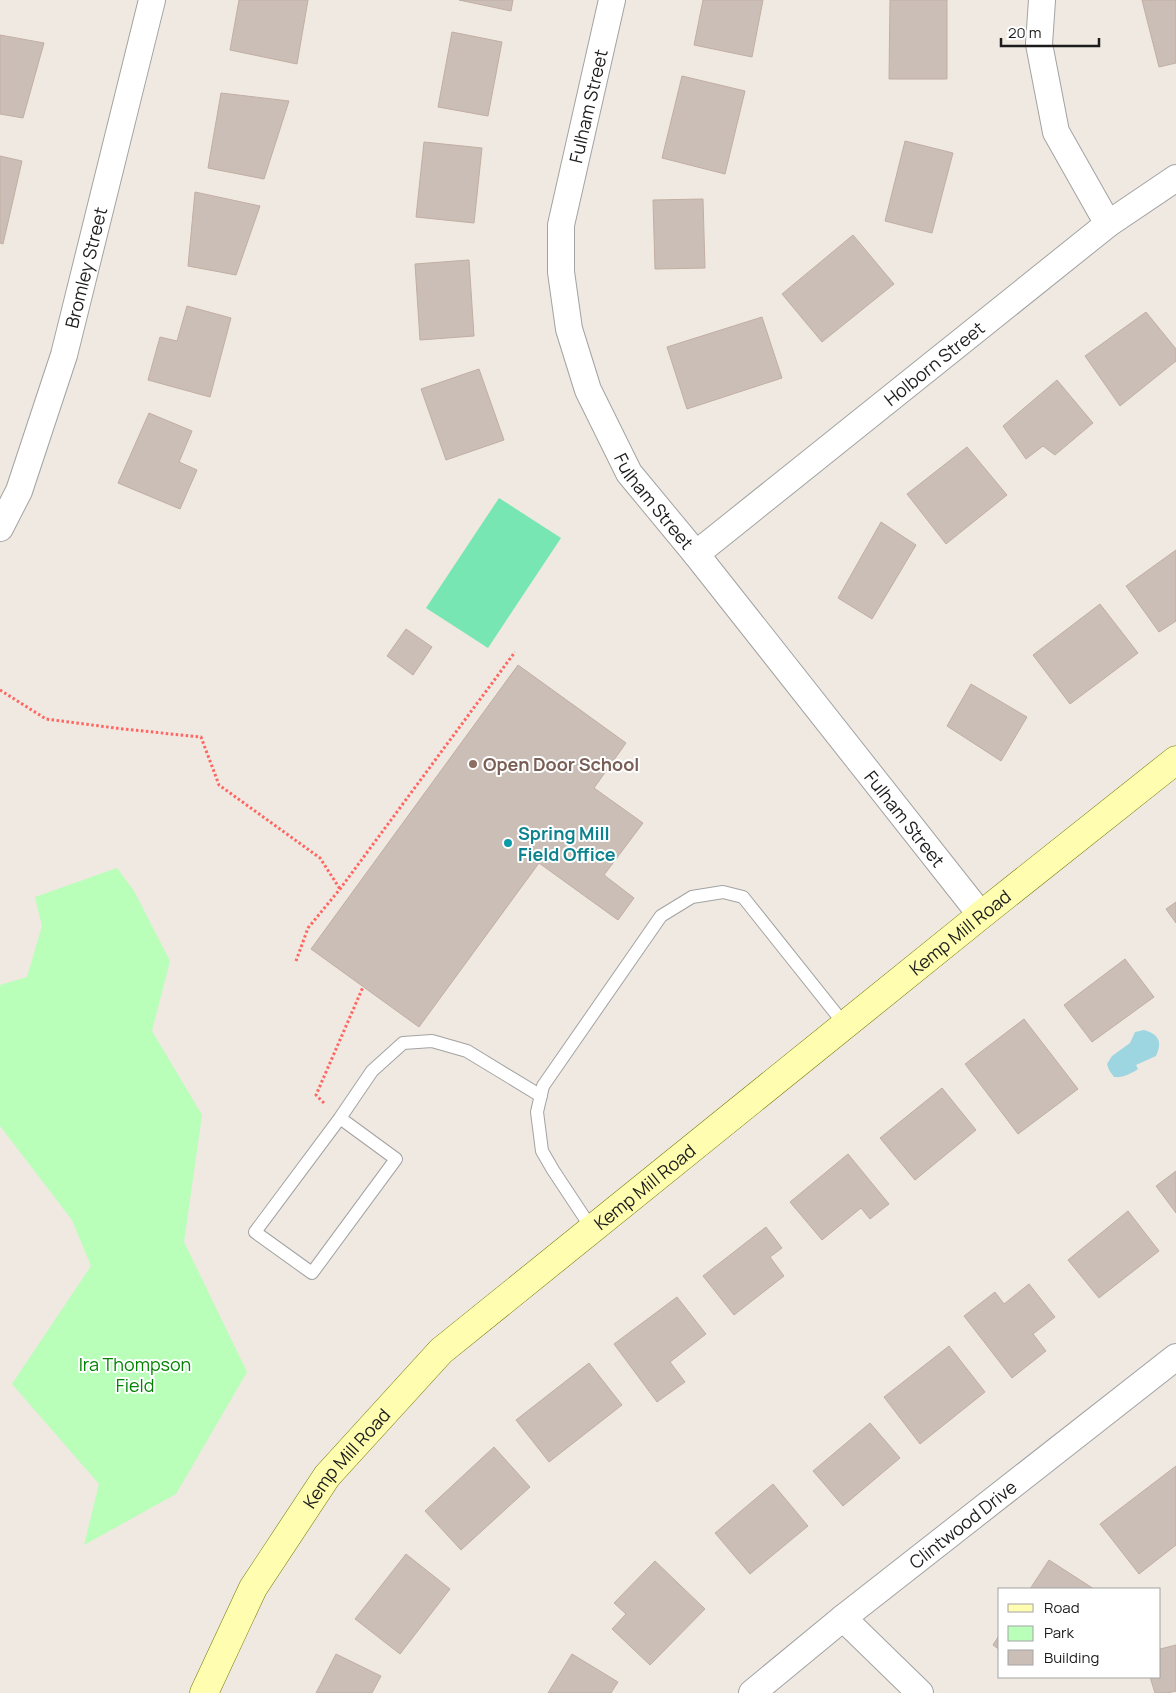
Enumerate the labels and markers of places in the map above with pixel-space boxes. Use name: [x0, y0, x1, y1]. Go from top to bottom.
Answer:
place label: Open Door School: [483, 752, 639, 776]
marker: Open Door School: [467, 758, 479, 770]
place label: Spring Mill Field Office: [518, 821, 616, 866]
marker: Spring Mill Field Office: [502, 837, 514, 849]

